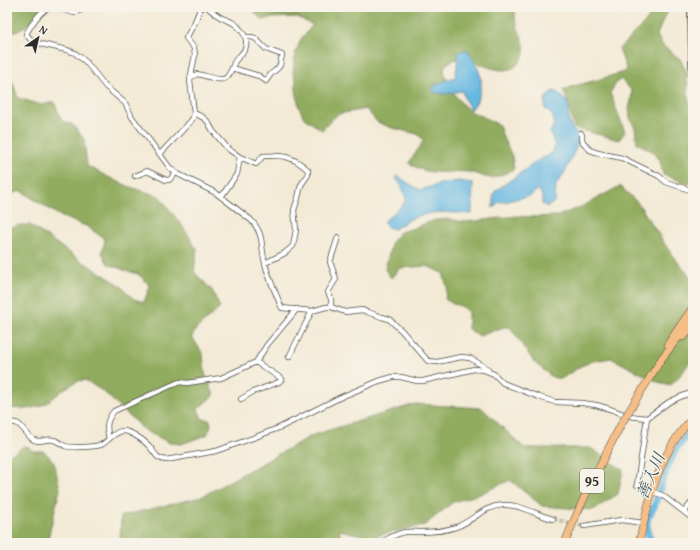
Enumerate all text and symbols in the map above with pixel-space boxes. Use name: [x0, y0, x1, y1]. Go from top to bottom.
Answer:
north arrow: [18, 18, 58, 58]
text: N: [36, 21, 52, 39]
water label: 善入川: [630, 447, 671, 503]
road number: 95: [580, 469, 604, 493]

